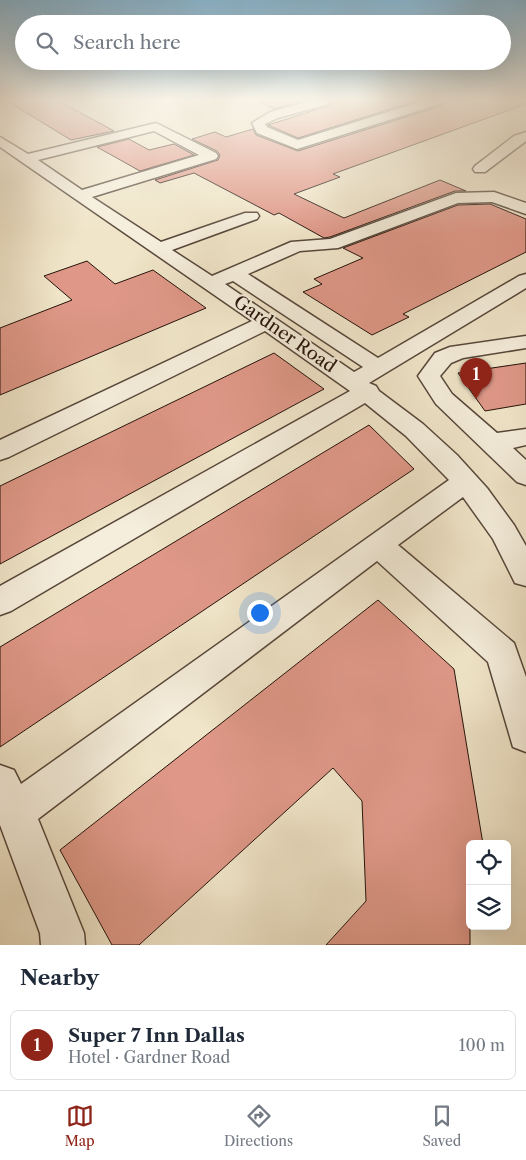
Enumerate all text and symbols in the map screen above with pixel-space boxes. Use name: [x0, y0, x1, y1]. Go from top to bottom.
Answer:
search box: [15, 15, 511, 70]
icon: search: [33, 29, 61, 57]
text: Search here: [73, 31, 181, 54]
street label: Gardner Road: [229, 291, 341, 378]
pin: 1: [460, 358, 492, 399]
your location: [247, 600, 273, 626]
map controls: [466, 840, 511, 930]
button: locate: [466, 840, 511, 885]
button: layers: [466, 885, 511, 930]
text: Nearby: [20, 965, 99, 990]
text: Super 7 Inn Dallas: [68, 1024, 245, 1047]
text: 1: [33, 1035, 41, 1055]
text: 100 m: [459, 1035, 505, 1055]
text: Hotel · Gardner Road: [68, 1047, 230, 1067]
tab: Map: [65, 1102, 95, 1150]
tab: Directions: [224, 1102, 293, 1150]
tab: Saved: [422, 1102, 461, 1150]

